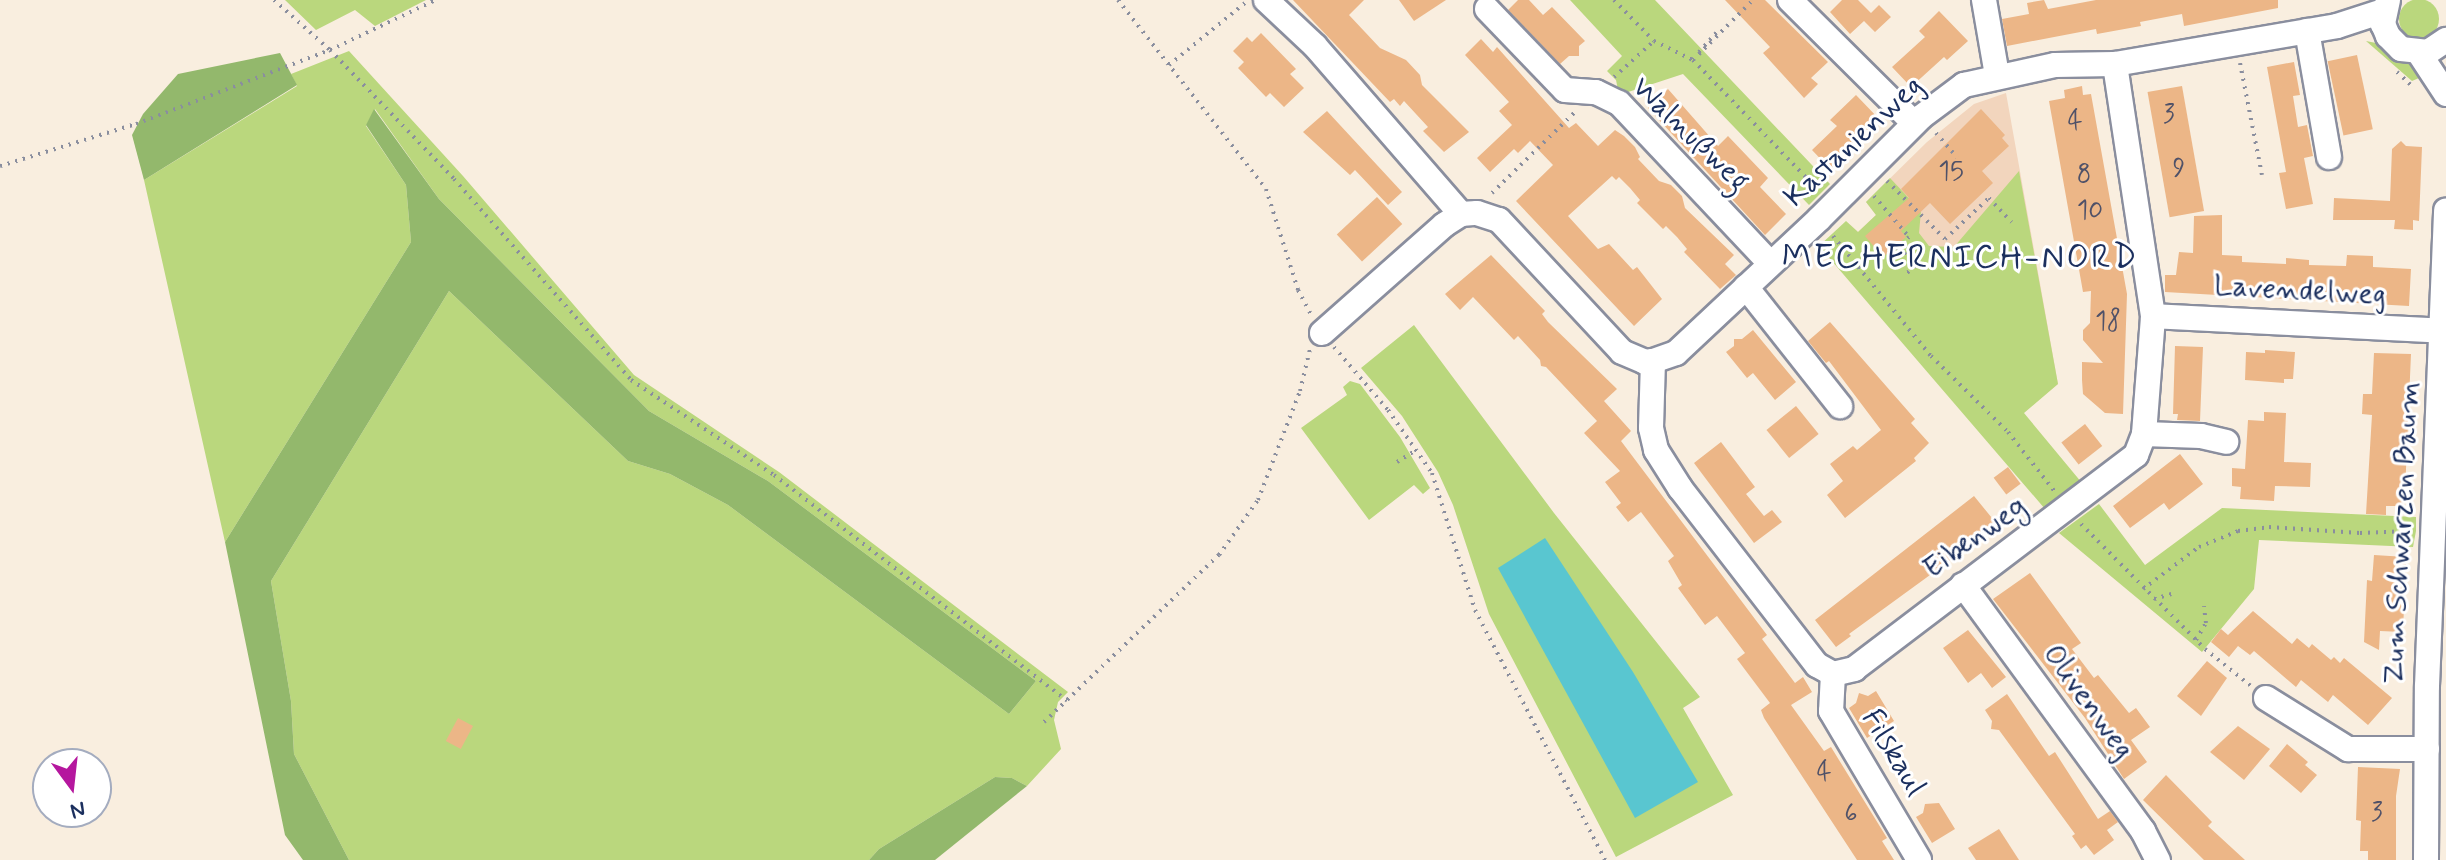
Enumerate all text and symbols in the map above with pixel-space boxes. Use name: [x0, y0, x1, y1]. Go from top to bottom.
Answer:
street label: Kastanienweg: [1777, 69, 1931, 215]
street label: Walnußweg: [1624, 70, 1756, 200]
house number: 3: [2163, 100, 2175, 132]
house number: 4: [2067, 107, 2083, 139]
house number: 9: [2173, 154, 2185, 186]
house number: 15: [1938, 157, 1964, 189]
house number: 8: [2077, 160, 2091, 192]
house number: 10: [2077, 196, 2103, 228]
district label: MECHERNICH-NORD: [1786, 238, 2134, 278]
street label: Lavendelweg: [2213, 269, 2387, 313]
house number: 18: [2095, 307, 2121, 339]
street label: Zum Schwarzen Baum: [2376, 385, 2428, 681]
street label: Eibenweg: [1917, 489, 2033, 587]
street label: Olivenweg: [2034, 638, 2142, 766]
street label: Filskaul: [1853, 703, 1933, 803]
north arrow: [32, 748, 112, 828]
house number: 4: [1816, 758, 1832, 790]
text: N: [67, 794, 88, 825]
house number: 3: [2371, 798, 2383, 830]
house number: 6: [1844, 799, 1858, 831]

